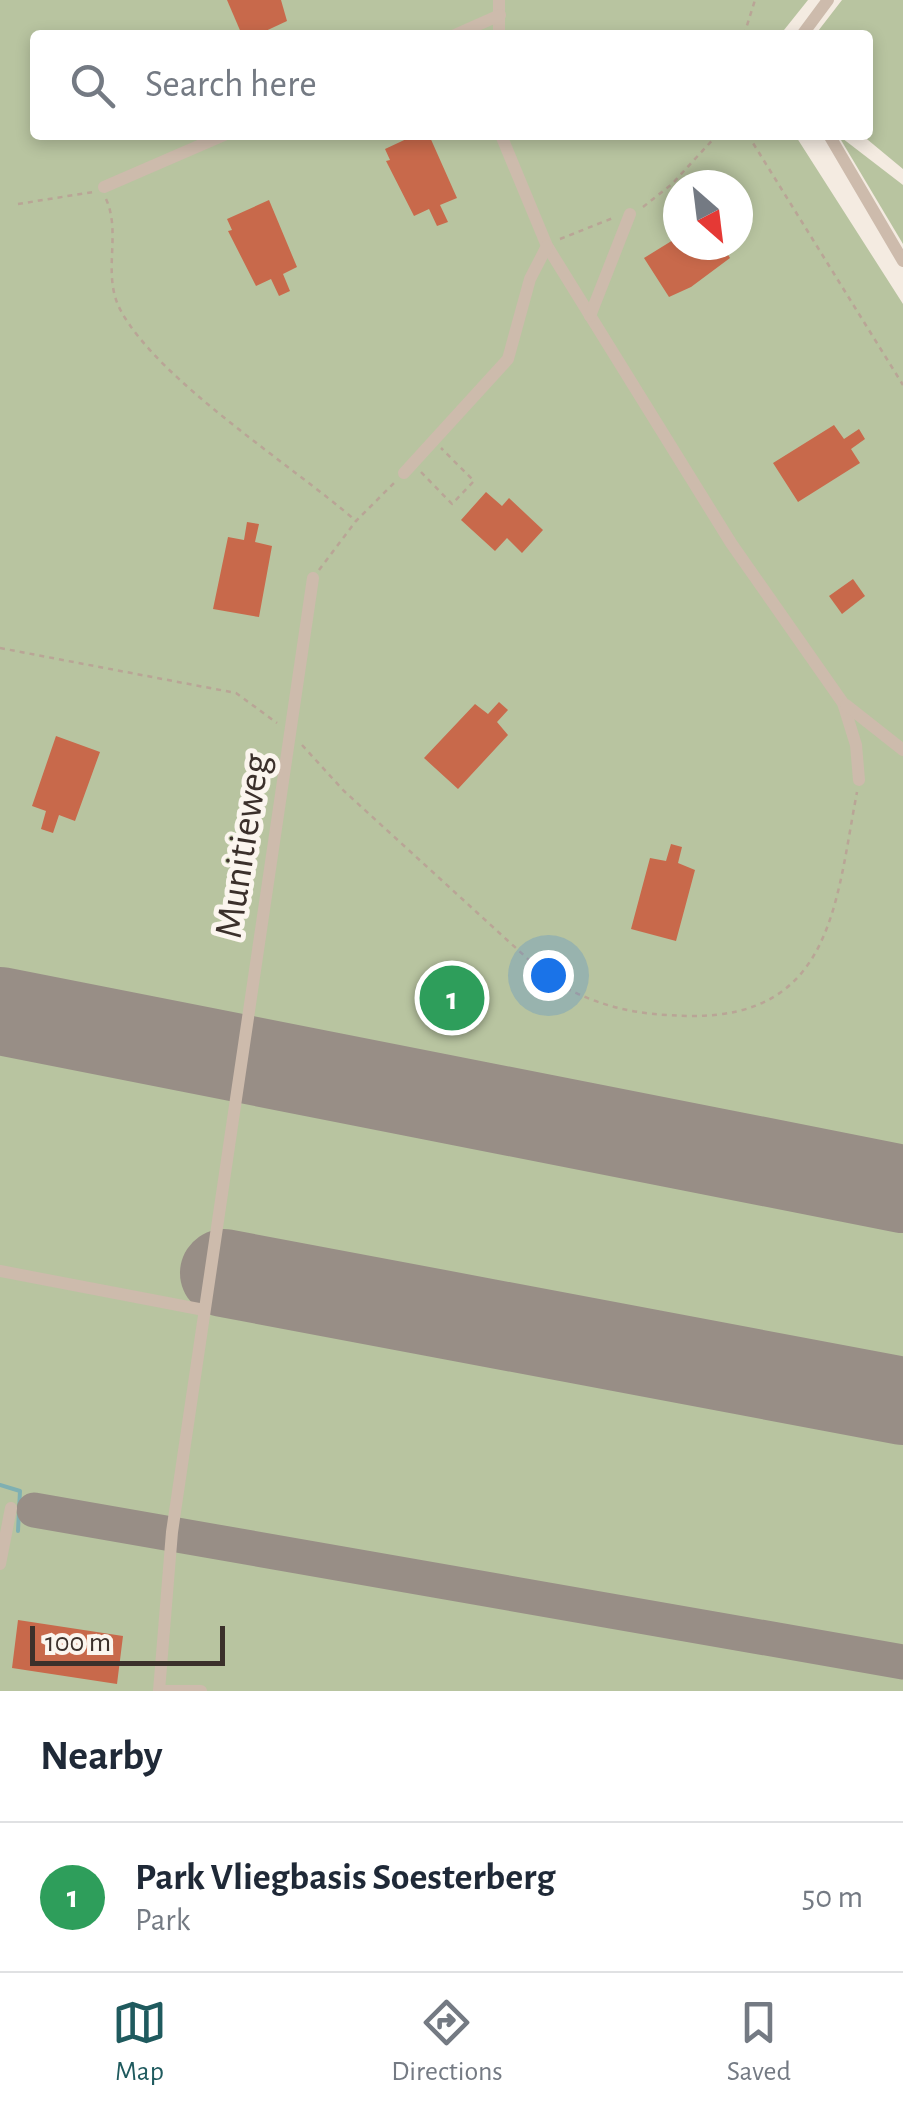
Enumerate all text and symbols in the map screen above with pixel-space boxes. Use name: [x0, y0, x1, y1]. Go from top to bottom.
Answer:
search box: [30, 30, 873, 140]
icon: search: [65, 58, 120, 113]
text: Search here: [145, 66, 317, 104]
north arrow: [663, 170, 753, 260]
street label: Munitieweg: [209, 751, 277, 941]
your location: [523, 950, 574, 1001]
pin: 1: [420, 960, 484, 1036]
scale bar: [30, 1621, 225, 1666]
text: 100 m: [45, 1629, 111, 1657]
text: Nearby: [40, 1735, 163, 1777]
text: Park Vliegbasis Soesterberg: [135, 1859, 555, 1897]
text: 1: [67, 1881, 78, 1913]
text: 50 m: [802, 1881, 863, 1913]
text: Park: [135, 1904, 190, 1936]
tab: Map: [112, 1995, 167, 2089]
tab: Directions: [391, 1995, 503, 2089]
tab: Saved: [727, 1995, 791, 2089]

